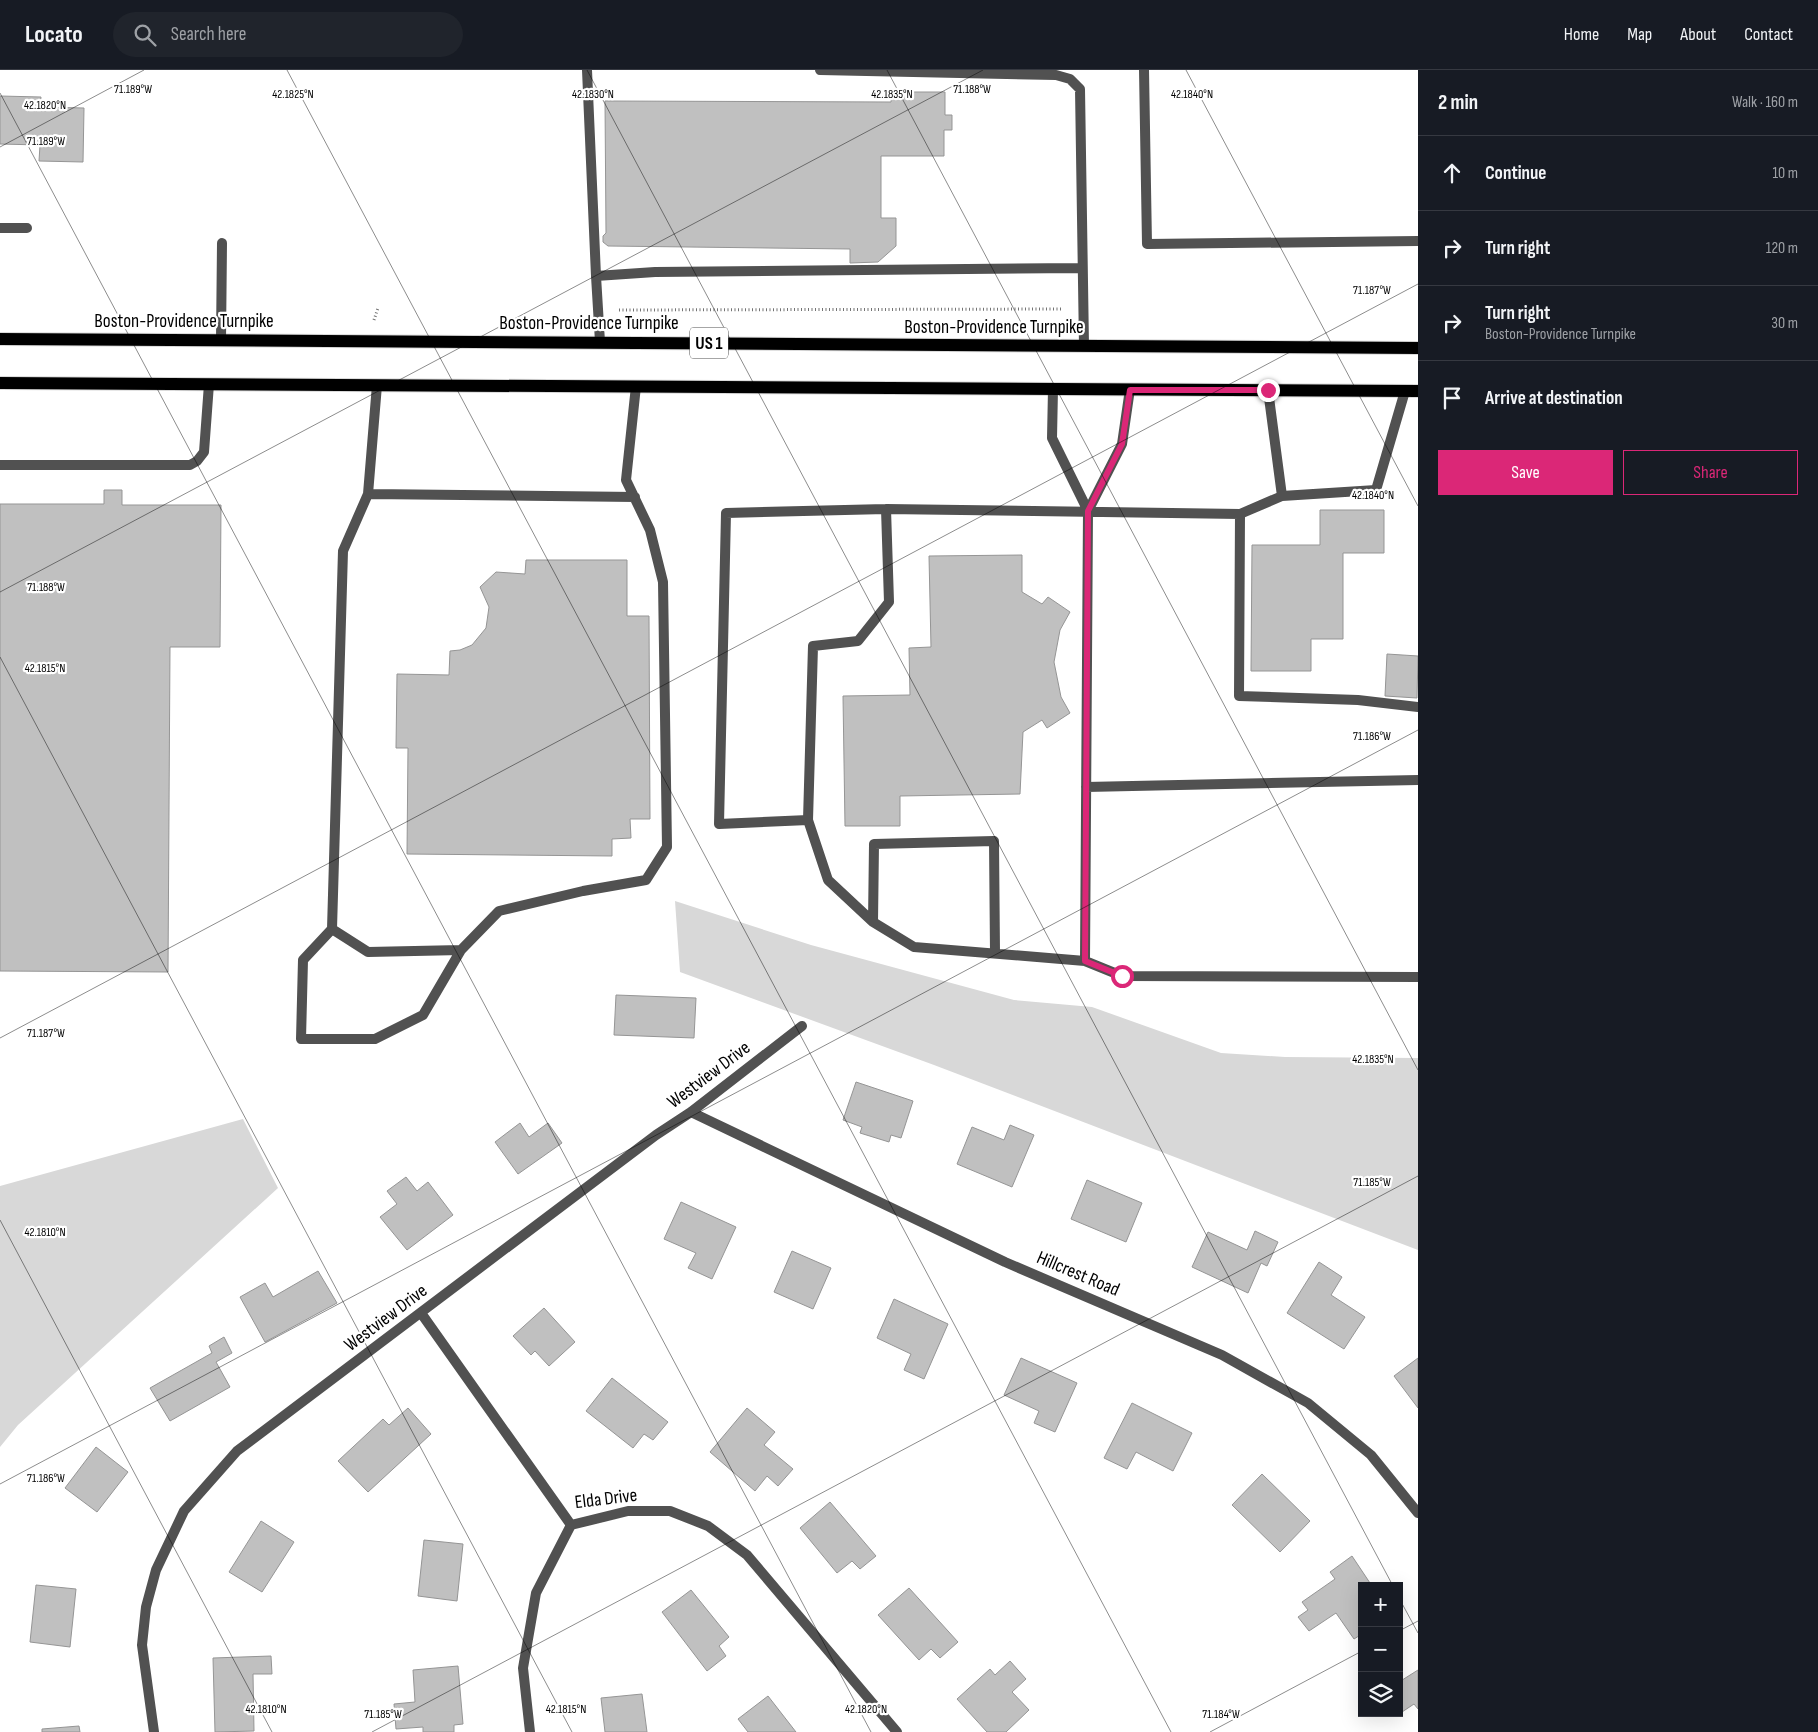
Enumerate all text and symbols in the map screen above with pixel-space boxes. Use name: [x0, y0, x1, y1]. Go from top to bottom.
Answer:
search box: [113, 12, 463, 57]
text: Locato: [25, 20, 83, 49]
icon: search: [131, 21, 159, 49]
text: Search here: [171, 23, 246, 46]
text: Home: [1564, 24, 1599, 45]
text: Map: [1627, 24, 1652, 45]
text: About: [1680, 24, 1716, 45]
text: Contact: [1744, 24, 1793, 45]
text: 71.189°W: [114, 82, 152, 97]
text: 71.188°W: [953, 82, 991, 97]
text: 42.1825°N: [272, 87, 314, 102]
text: 42.1830°N: [572, 87, 614, 102]
text: 42.1835°N: [871, 87, 913, 102]
text: 42.1840°N: [1171, 87, 1213, 102]
text: 2 min: [1438, 90, 1478, 115]
text: Walk · 160 m: [1732, 93, 1798, 112]
text: 42.1820°N: [24, 98, 66, 113]
text: 71.189°W: [27, 134, 65, 149]
icon: ahead: [1438, 159, 1466, 187]
text: Continue: [1485, 162, 1546, 185]
text: 10 m: [1772, 164, 1798, 183]
icon: right: [1438, 234, 1466, 262]
text: Turn right: [1485, 237, 1550, 260]
text: 120 m: [1766, 239, 1798, 258]
text: 71.187°W: [1353, 283, 1391, 298]
text: Turn right: [1485, 302, 1550, 325]
icon: right: [1438, 309, 1466, 337]
street label: Boston-Providence Turnpike: [94, 310, 274, 333]
street label: Boston-Providence Turnpike: [499, 312, 679, 335]
text: 30 m: [1771, 314, 1798, 333]
street label: Boston-Providence Turnpike: [904, 316, 1084, 339]
text: Boston-Providence Turnpike: [1485, 325, 1636, 344]
road number: US 1: [690, 328, 728, 358]
route end: [1257, 379, 1280, 402]
icon: arrive: [1438, 384, 1466, 412]
text: Arrive at destination: [1485, 387, 1623, 410]
button: Save: [1438, 450, 1613, 495]
button: Share: [1623, 450, 1798, 495]
text: 42.1840°N: [1352, 488, 1394, 503]
text: 71.188°W: [27, 580, 65, 595]
text: 42.1815°N: [25, 661, 65, 676]
text: 71.186°W: [1353, 729, 1391, 744]
route start: [1111, 965, 1134, 988]
text: 71.187°W: [27, 1026, 65, 1041]
street label: Westview Drive: [663, 1036, 755, 1114]
text: 42.1835°N: [1352, 1052, 1394, 1067]
text: 71.185°W: [1353, 1175, 1391, 1190]
text: 42.1810°N: [24, 1225, 66, 1240]
street label: Hillcrest Road: [1033, 1246, 1123, 1302]
street label: Westview Drive: [340, 1279, 432, 1357]
text: 71.186°W: [27, 1471, 65, 1486]
street label: Elda Drive: [573, 1484, 639, 1514]
map controls: [1358, 1582, 1403, 1717]
button: +: [1358, 1582, 1403, 1627]
button: −: [1358, 1627, 1403, 1672]
button: layers: [1358, 1672, 1403, 1717]
text: 42.1810°N: [245, 1702, 287, 1717]
text: 42.1815°N: [546, 1702, 586, 1717]
text: 42.1820°N: [845, 1702, 887, 1717]
text: 71.185°W: [364, 1707, 402, 1722]
text: 71.184°W: [1202, 1707, 1240, 1722]

